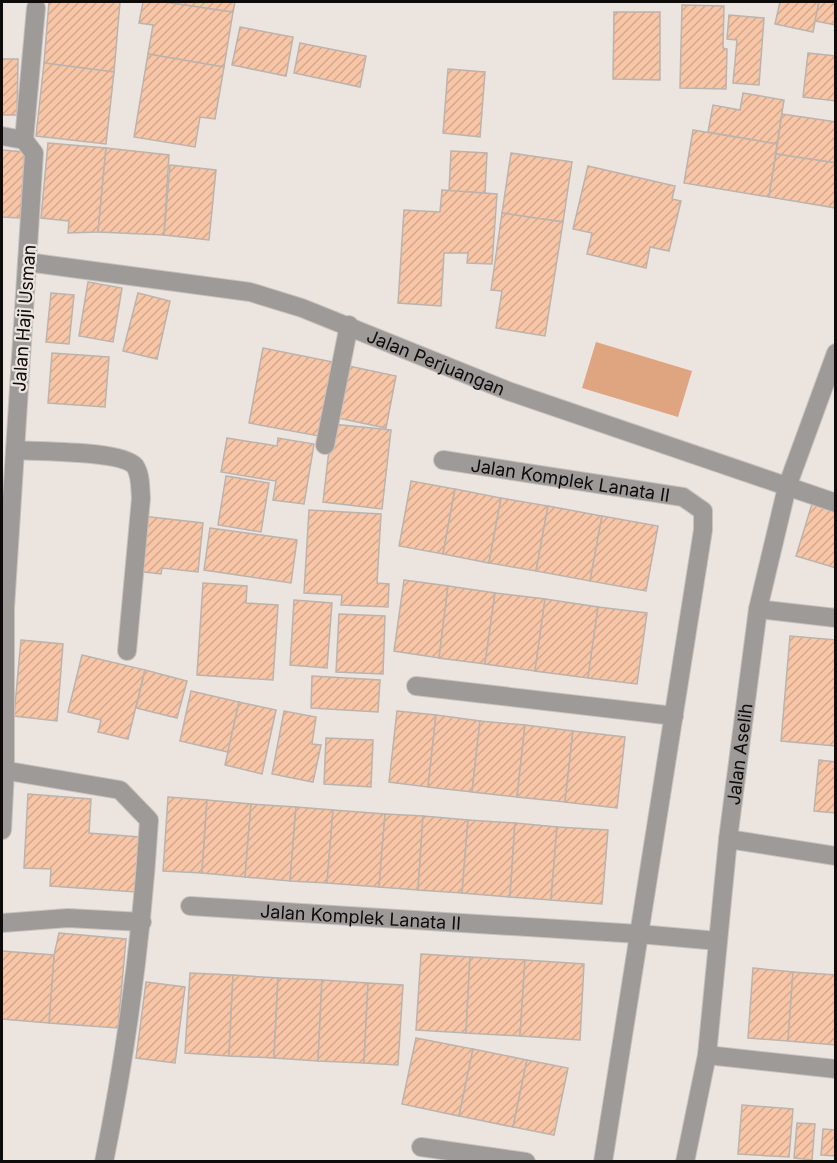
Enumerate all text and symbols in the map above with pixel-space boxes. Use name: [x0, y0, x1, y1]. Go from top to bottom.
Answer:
street label: Jalan Haji Usman: [8, 244, 40, 392]
street label: Jalan Perjuangan: [364, 325, 508, 399]
street label: Jalan Komplek Lanata II: [469, 454, 672, 505]
street label: Jalan Aselih: [722, 702, 756, 806]
street label: Jalan Komplek Lanata II: [260, 900, 462, 933]

